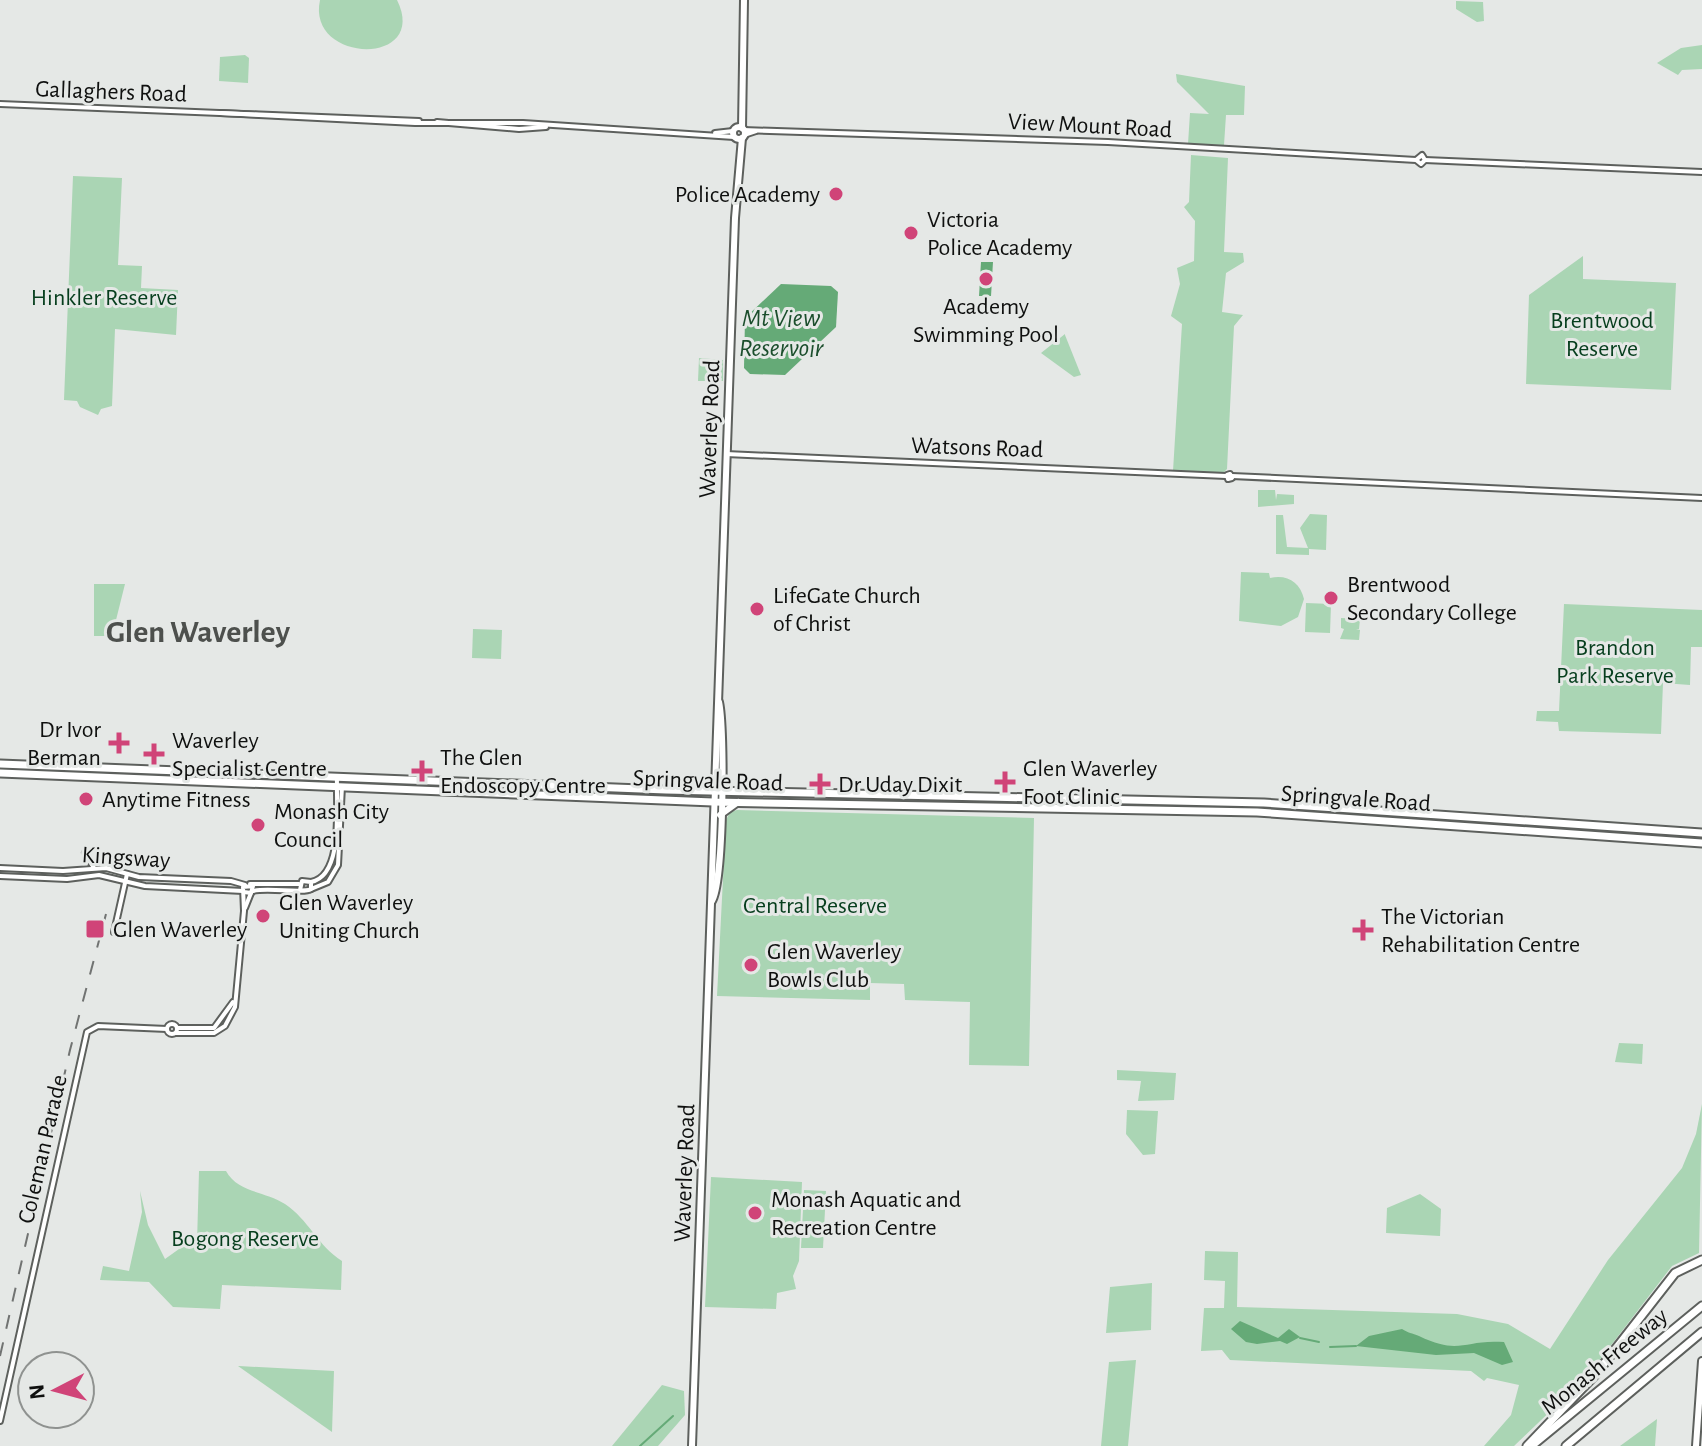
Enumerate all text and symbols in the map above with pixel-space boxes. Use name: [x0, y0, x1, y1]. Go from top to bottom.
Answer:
street label: Gallaghers Road: [35, 77, 187, 107]
street label: View Mount Road: [1007, 110, 1173, 142]
place label: Police Academy: [675, 183, 820, 207]
marker: Police Academy: [827, 185, 845, 203]
place label: Victoria Police Academy: [927, 208, 1072, 260]
marker: Victoria Police Academy: [902, 224, 920, 242]
marker: Academy Swimming Pool: [977, 270, 995, 288]
park label: Hinkler Reserve: [31, 286, 177, 310]
place label: Academy Swimming Pool: [913, 295, 1059, 347]
water label: Mt View Reservoir: [739, 305, 825, 361]
park label: Brentwood Reserve: [1550, 309, 1654, 361]
street label: Waverley Road: [696, 359, 724, 499]
street label: Watsons Road: [910, 434, 1043, 462]
place label: Brentwood Secondary College: [1347, 573, 1517, 625]
place label: LifeGate Church of Christ: [773, 584, 921, 636]
marker: Brentwood Secondary College: [1322, 589, 1340, 607]
marker: LifeGate Church of Christ: [748, 600, 766, 618]
district label: Glen Waverley: [106, 616, 291, 648]
park label: Brandon Park Reserve: [1556, 636, 1674, 688]
place label: Dr Ivor Berman: [27, 718, 101, 770]
place label: Waverley Specialist Centre: [172, 729, 327, 781]
marker: Dr Ivor Berman: [108, 732, 130, 754]
marker: Waverley Specialist Centre: [143, 743, 165, 765]
place label: The Glen Endoscopy Centre: [440, 746, 606, 798]
place label: Glen Waverley Foot Clinic: [1023, 757, 1157, 809]
marker: The Glen Endoscopy Centre: [411, 760, 433, 782]
street label: Springvale Road: [632, 766, 784, 796]
marker: Glen Waverley Foot Clinic: [994, 771, 1016, 793]
marker: Dr Uday Dixit: [809, 773, 831, 795]
place label: Dr Uday Dixit: [838, 773, 962, 797]
street label: Springvale Road: [1280, 782, 1432, 816]
place label: Anytime Fitness: [102, 788, 251, 812]
marker: Anytime Fitness: [77, 790, 95, 808]
place label: Monash City Council: [274, 800, 389, 852]
marker: Monash City Council: [249, 816, 267, 834]
street label: Kingsway: [81, 843, 171, 873]
place label: Glen Waverley Uniting Church: [279, 891, 420, 943]
park label: Central Reserve: [743, 894, 887, 918]
place label: The Victorian Rehabilitation Centre: [1381, 905, 1580, 957]
marker: Glen Waverley Uniting Church: [254, 907, 272, 925]
marker: Glen Waverley: [84, 918, 106, 940]
place label: Glen Waverley: [113, 918, 247, 942]
marker: The Victorian Rehabilitation Centre: [1352, 919, 1374, 941]
place label: Glen Waverley Bowls Club: [767, 940, 901, 992]
marker: Glen Waverley Bowls Club: [742, 956, 760, 974]
street label: Coleman Parade: [14, 1072, 72, 1226]
street label: Waverley Road: [671, 1103, 699, 1243]
place label: Monash Aquatic and Recreation Centre: [771, 1188, 961, 1240]
marker: Monash Aquatic and Recreation Centre: [746, 1204, 764, 1222]
park label: Bogong Reserve: [171, 1227, 319, 1251]
street label: Monash Freeway: [1537, 1304, 1672, 1420]
north arrow: [16, 1350, 96, 1430]
text: N: [25, 1383, 49, 1401]

